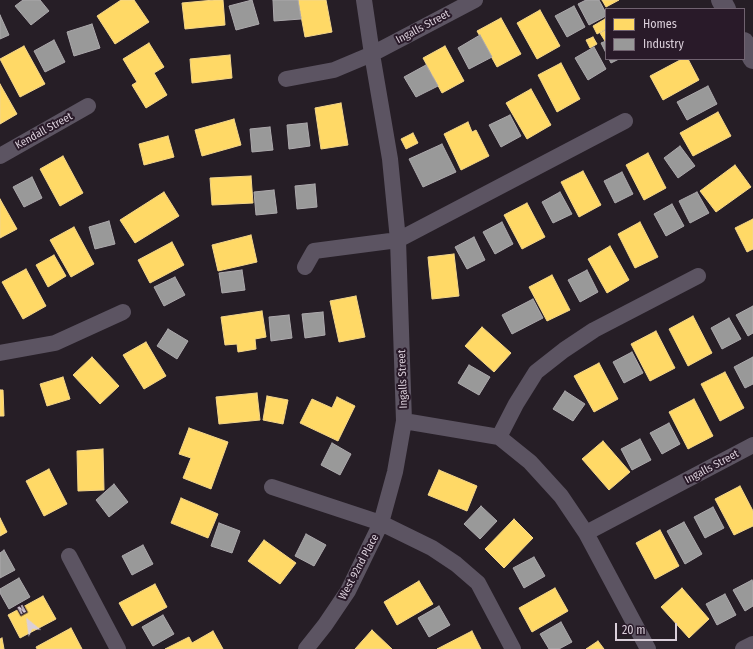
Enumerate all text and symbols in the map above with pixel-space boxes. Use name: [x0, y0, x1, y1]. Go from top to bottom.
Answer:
street label: Ingalls Street: [394, 7, 452, 47]
legend: [605, 8, 745, 60]
text: Homes: [643, 17, 677, 31]
text: Industry: [643, 37, 684, 51]
street label: Kendall Street: [13, 110, 75, 152]
street label: Ingalls Street: [395, 349, 411, 409]
street label: Ingalls Street: [683, 447, 741, 487]
street label: West 92nd Place: [336, 532, 382, 602]
north arrow: [8, 601, 48, 641]
text: N: [16, 603, 28, 617]
scale bar: [617, 615, 679, 641]
text: 20 m: [622, 623, 646, 637]

